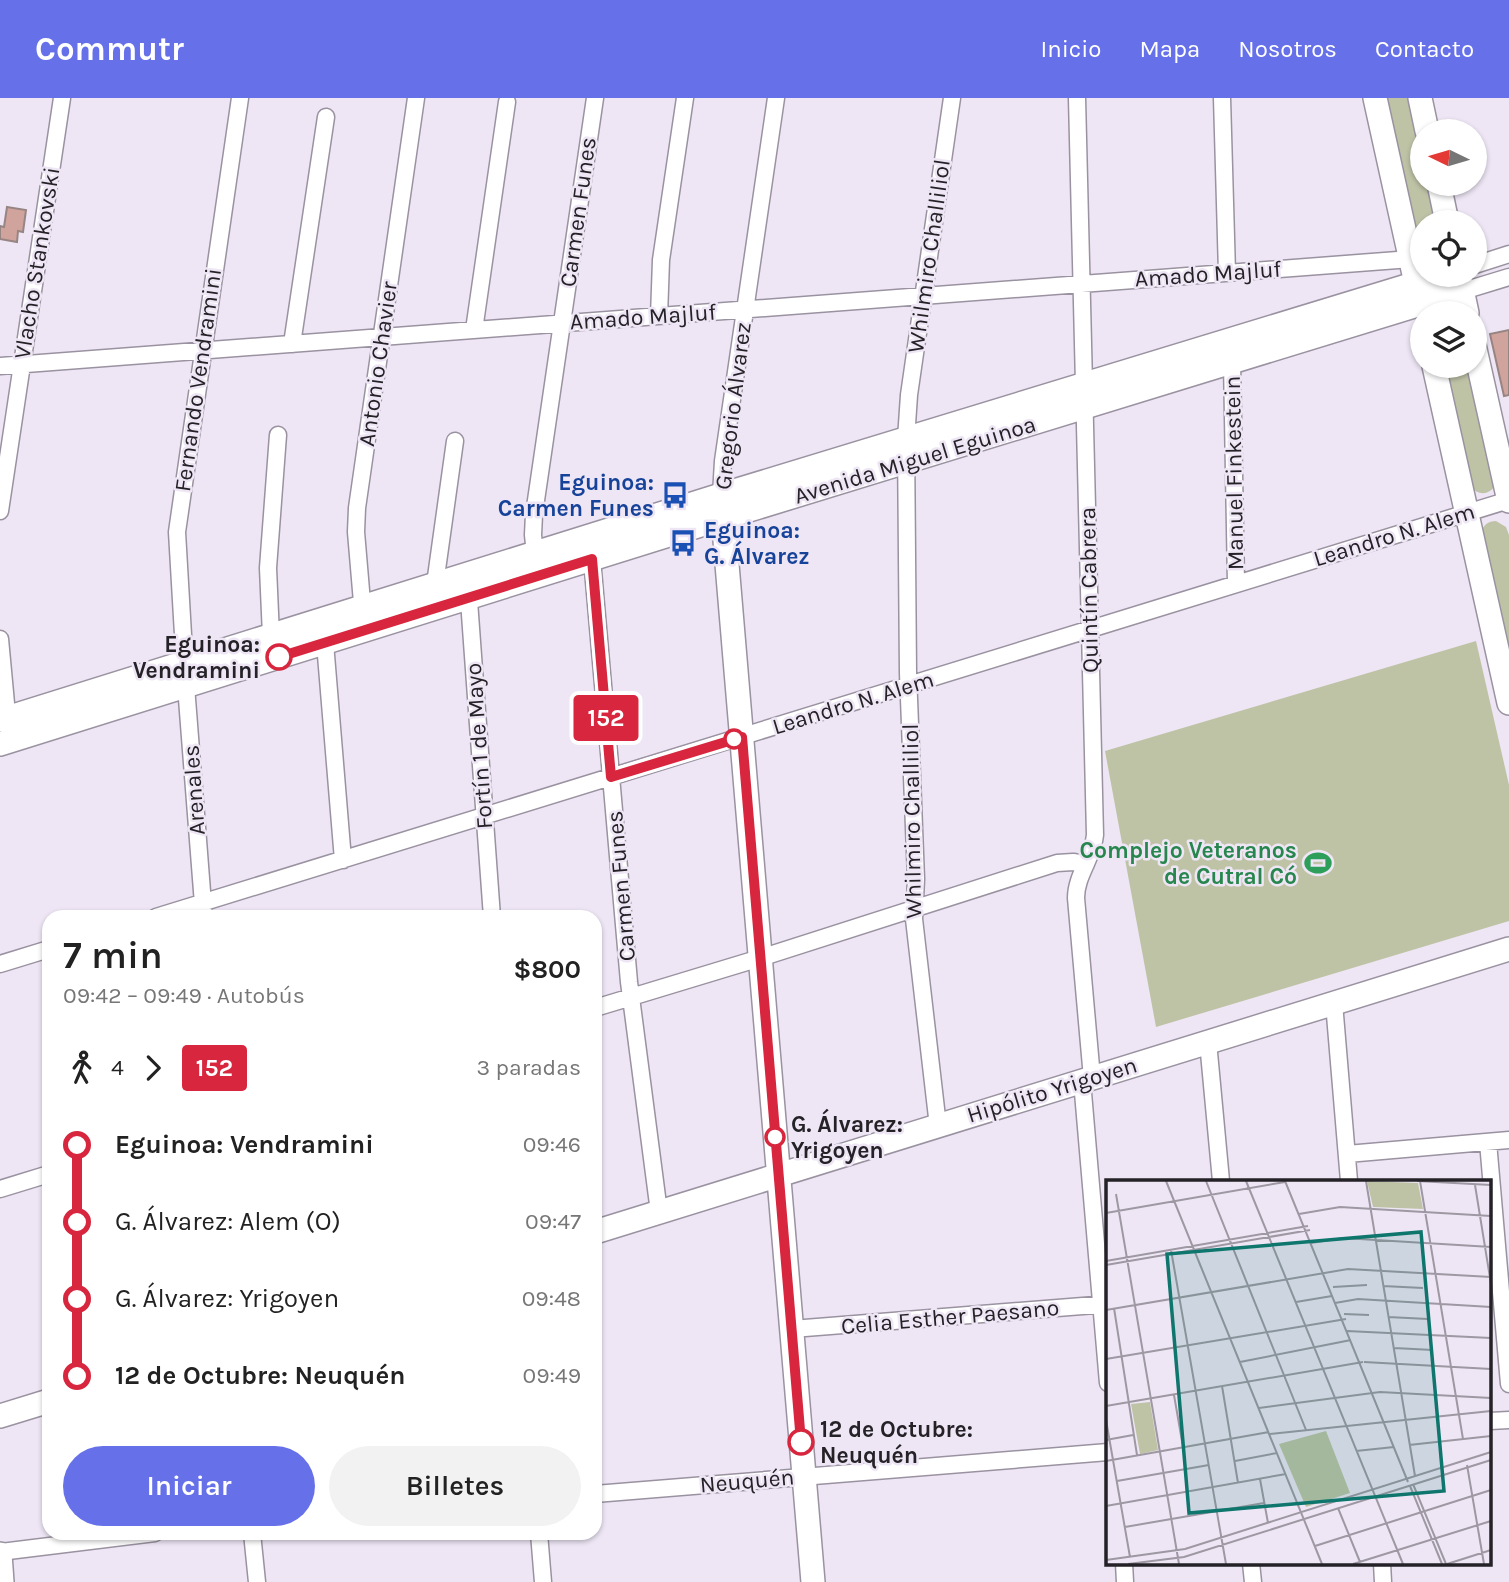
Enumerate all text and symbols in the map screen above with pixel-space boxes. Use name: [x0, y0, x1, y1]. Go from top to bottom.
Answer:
text: Commutr: [35, 30, 184, 68]
text: Inicio: [1040, 35, 1101, 63]
text: Mapa: [1139, 35, 1200, 63]
text: Nosotros: [1238, 35, 1337, 63]
text: Contacto: [1375, 35, 1474, 63]
north arrow: [1410, 119, 1488, 196]
map controls: [1410, 119, 1487, 378]
street label: Carmen Funes: [554, 135, 602, 289]
street label: Whilmiro Challiliol: [902, 158, 956, 354]
street label: Vlacho Stankovski: [8, 165, 66, 361]
button: locate: [1410, 210, 1487, 287]
street label: Amado Majluf: [1134, 255, 1282, 293]
street label: Fernando Vendramini: [169, 267, 227, 493]
street label: Antonio Chavier: [353, 279, 403, 448]
street label: Amado Majluf: [569, 298, 717, 336]
button: layers: [1410, 301, 1487, 378]
street label: Gregorio Álvarez: [709, 321, 757, 491]
street label: Manuel Finkestein: [1219, 376, 1249, 570]
street label: Avenida Miguel Eguinoa: [791, 410, 1039, 510]
place label: Eguinoa: Carmen Funes: [498, 469, 654, 522]
bus stop icon: Eguinoa: Carmen Funes: [660, 480, 690, 510]
street label: Leandro N. Alem: [1310, 498, 1478, 572]
street label: Quintín Cabrera: [1074, 507, 1104, 673]
place label: Eguinoa: G. Álvarez: [704, 517, 810, 570]
bus stop icon: Eguinoa: G. Álvarez: [668, 528, 698, 558]
place label: Eguinoa: Vendramini: [133, 631, 260, 684]
marker: Eguinoa: Vendramini: [266, 644, 292, 670]
street label: Fortín 1 de Mayo: [460, 662, 498, 830]
street label: Leandro N. Alem: [769, 666, 937, 740]
line badge: 152: [566, 695, 646, 741]
text: 152: [587, 704, 625, 732]
street label: Whilmiro Challiliol: [897, 723, 927, 919]
unlabelled marker: [724, 729, 744, 749]
street label: Arenales: [177, 744, 211, 836]
street label: Carmen Funes: [601, 810, 641, 962]
place label: Complejo Veteranos de Cutral Có: [1079, 837, 1297, 890]
sports icon: Complejo Veteranos de Cutral Có: [1303, 848, 1333, 878]
text: 7 min: [63, 933, 163, 978]
text: $800: [513, 954, 581, 985]
text: 09:42 – 09:49 · Autobús: [63, 982, 305, 1009]
icon: walk: [63, 1049, 101, 1087]
icon: forward: [134, 1049, 172, 1087]
street label: Hipólito Yrigoyen: [964, 1051, 1140, 1129]
text: 4: [111, 1054, 124, 1081]
text: 152: [196, 1054, 233, 1082]
text: 3 paradas: [477, 1054, 581, 1081]
place label: G. Álvarez: Yrigoyen: [791, 1108, 903, 1164]
marker: G. Álvarez: Yrigoyen: [765, 1127, 785, 1147]
text: Eguinoa: Vendramini: [115, 1129, 374, 1160]
text: 09:46: [523, 1131, 581, 1158]
inset map: [1106, 1180, 1492, 1564]
text: G. Álvarez: Alem (O): [115, 1206, 341, 1237]
text: 09:47: [525, 1208, 581, 1235]
text: G. Álvarez: Yrigoyen: [115, 1283, 339, 1314]
text: 09:48: [522, 1285, 581, 1312]
street label: Celia Esther Paesano: [840, 1294, 1060, 1340]
text: 12 de Octubre: Neuquén: [115, 1360, 405, 1391]
text: 09:49: [523, 1362, 581, 1389]
place label: 12 de Octubre: Neuquén: [820, 1416, 973, 1469]
marker: 12 de Octubre: Neuquén: [788, 1429, 814, 1455]
button: Iniciar: [63, 1446, 315, 1526]
button: Billetes: [329, 1446, 581, 1526]
street label: Neuquén: [699, 1463, 795, 1499]

